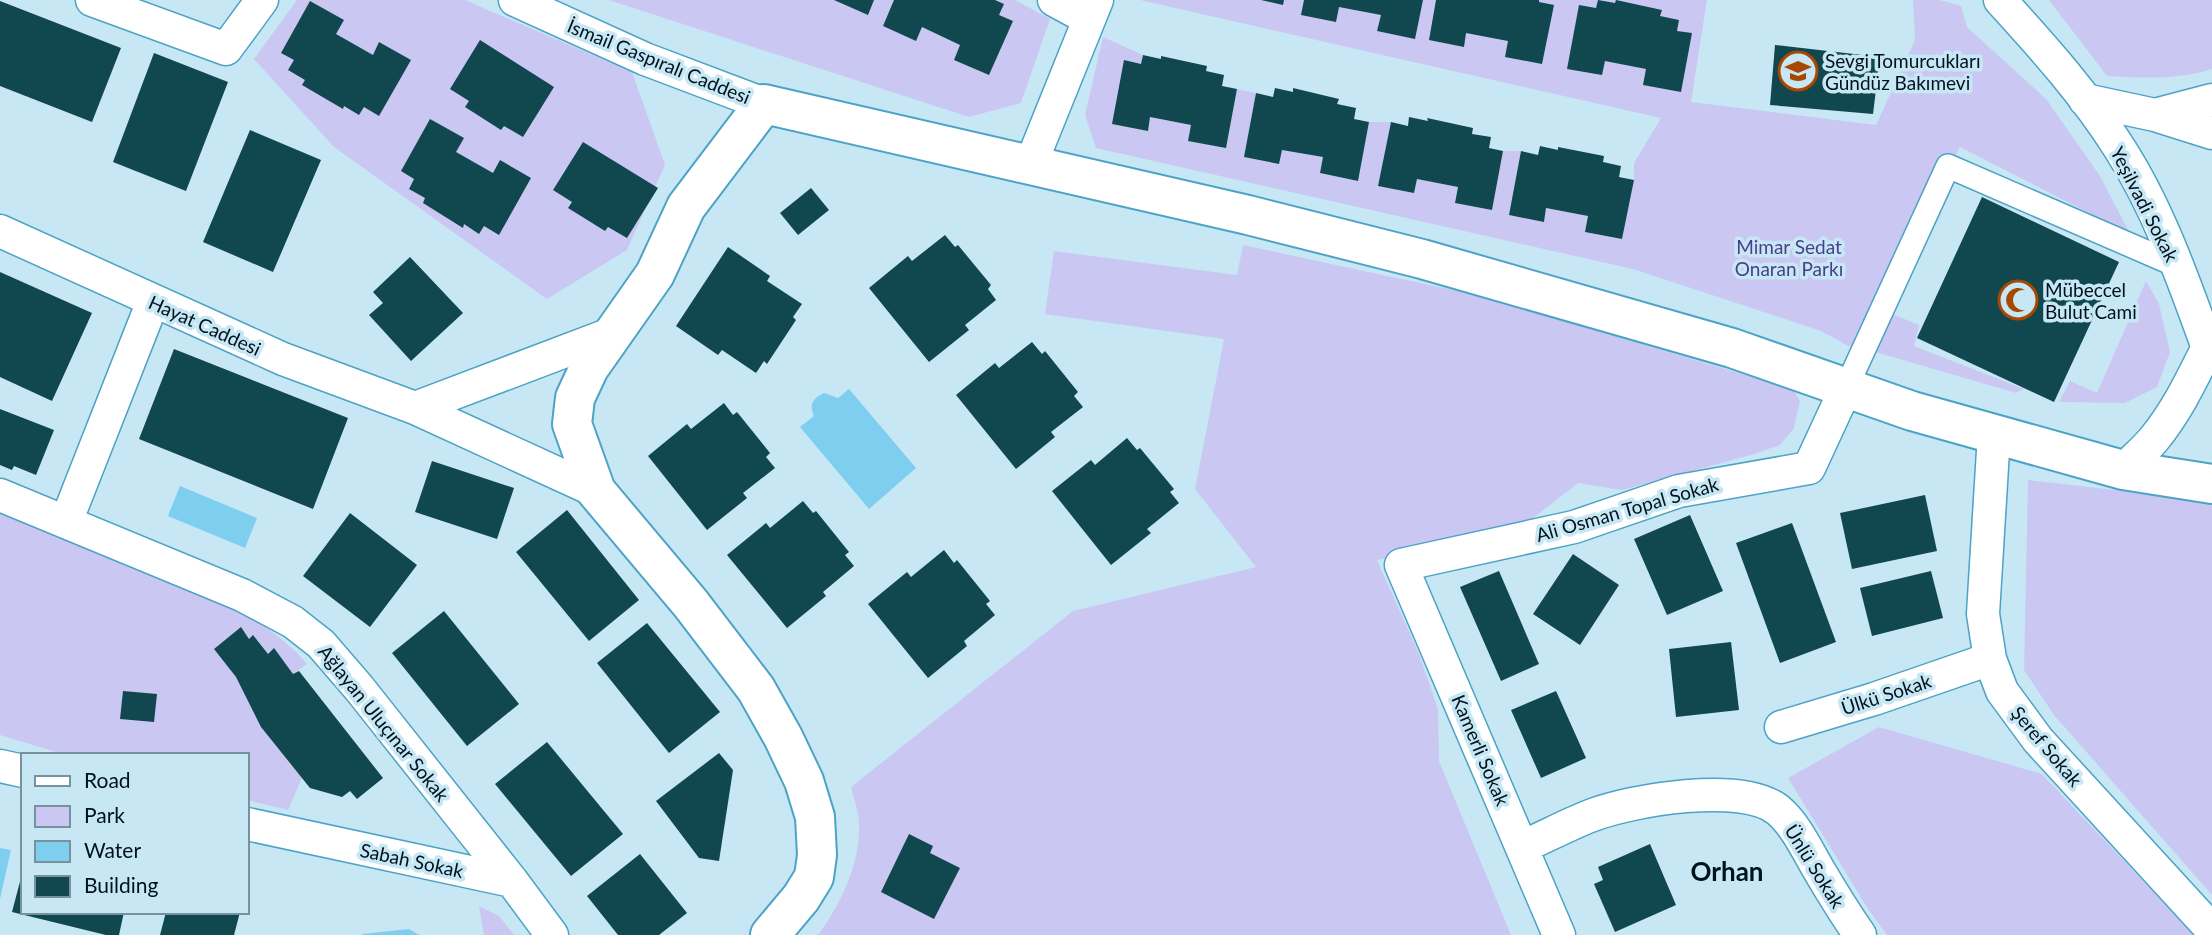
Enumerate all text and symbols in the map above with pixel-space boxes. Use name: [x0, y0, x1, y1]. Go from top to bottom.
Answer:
street label: İsmail Gaspıralı Caddesi: [564, 14, 754, 108]
place label: Sevgi Tomurcukları Gündüz Bakımevi: [1825, 49, 1981, 94]
school or university icon: Sevgi Tomurcukları Gündüz Bakımevi: [1777, 50, 1819, 92]
street label: Yeşilvadi Sokak: [2106, 143, 2184, 266]
park label: Mimar Sedat Onaran Parkı: [1735, 235, 1843, 280]
place label: Mübeccel Bulut Cami: [2045, 278, 2137, 323]
mosque icon: Mübeccel Bulut Cami: [1997, 279, 2039, 321]
street label: Hayat Caddesi: [145, 290, 265, 360]
street label: Ali Osman Topal Sokak: [1533, 472, 1721, 546]
street label: Ağlayan Uluçınar Sokak: [314, 640, 454, 806]
street label: Ülkü Sokak: [1838, 669, 1934, 719]
street label: Kamerli Sokak: [1447, 691, 1515, 809]
street label: Şeref Sokak: [2007, 701, 2087, 791]
legend: [21, 753, 248, 914]
text: Road: [84, 767, 131, 792]
text: Park: [84, 802, 125, 827]
street label: Ünlü Sokak: [1780, 820, 1850, 912]
text: Water: [84, 837, 141, 862]
street label: Sabah Sokak: [358, 838, 466, 882]
district label: Orhan: [1690, 855, 1764, 887]
text: Building: [84, 872, 159, 897]

